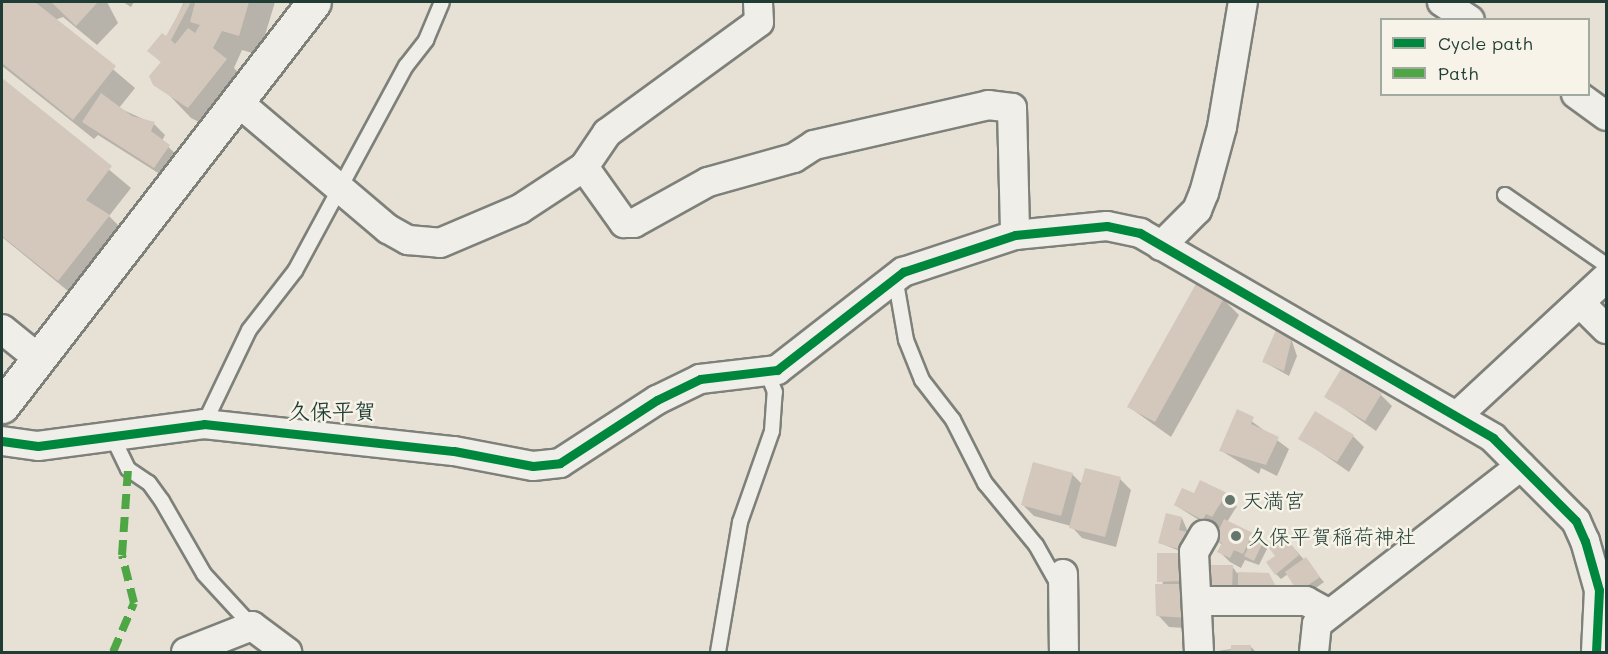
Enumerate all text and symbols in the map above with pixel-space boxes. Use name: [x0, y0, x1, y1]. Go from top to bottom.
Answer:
legend: [1380, 18, 1590, 96]
text: Cycle path: [1438, 31, 1533, 55]
text: Path: [1438, 61, 1478, 85]
district label: 久保平賀: [288, 398, 376, 424]
place label: 天満宮: [1242, 487, 1305, 513]
marker: 天満宮: [1223, 493, 1237, 507]
place label: 久保平賀稲荷神社: [1248, 523, 1416, 549]
marker: 久保平賀稲荷神社: [1229, 529, 1243, 543]

